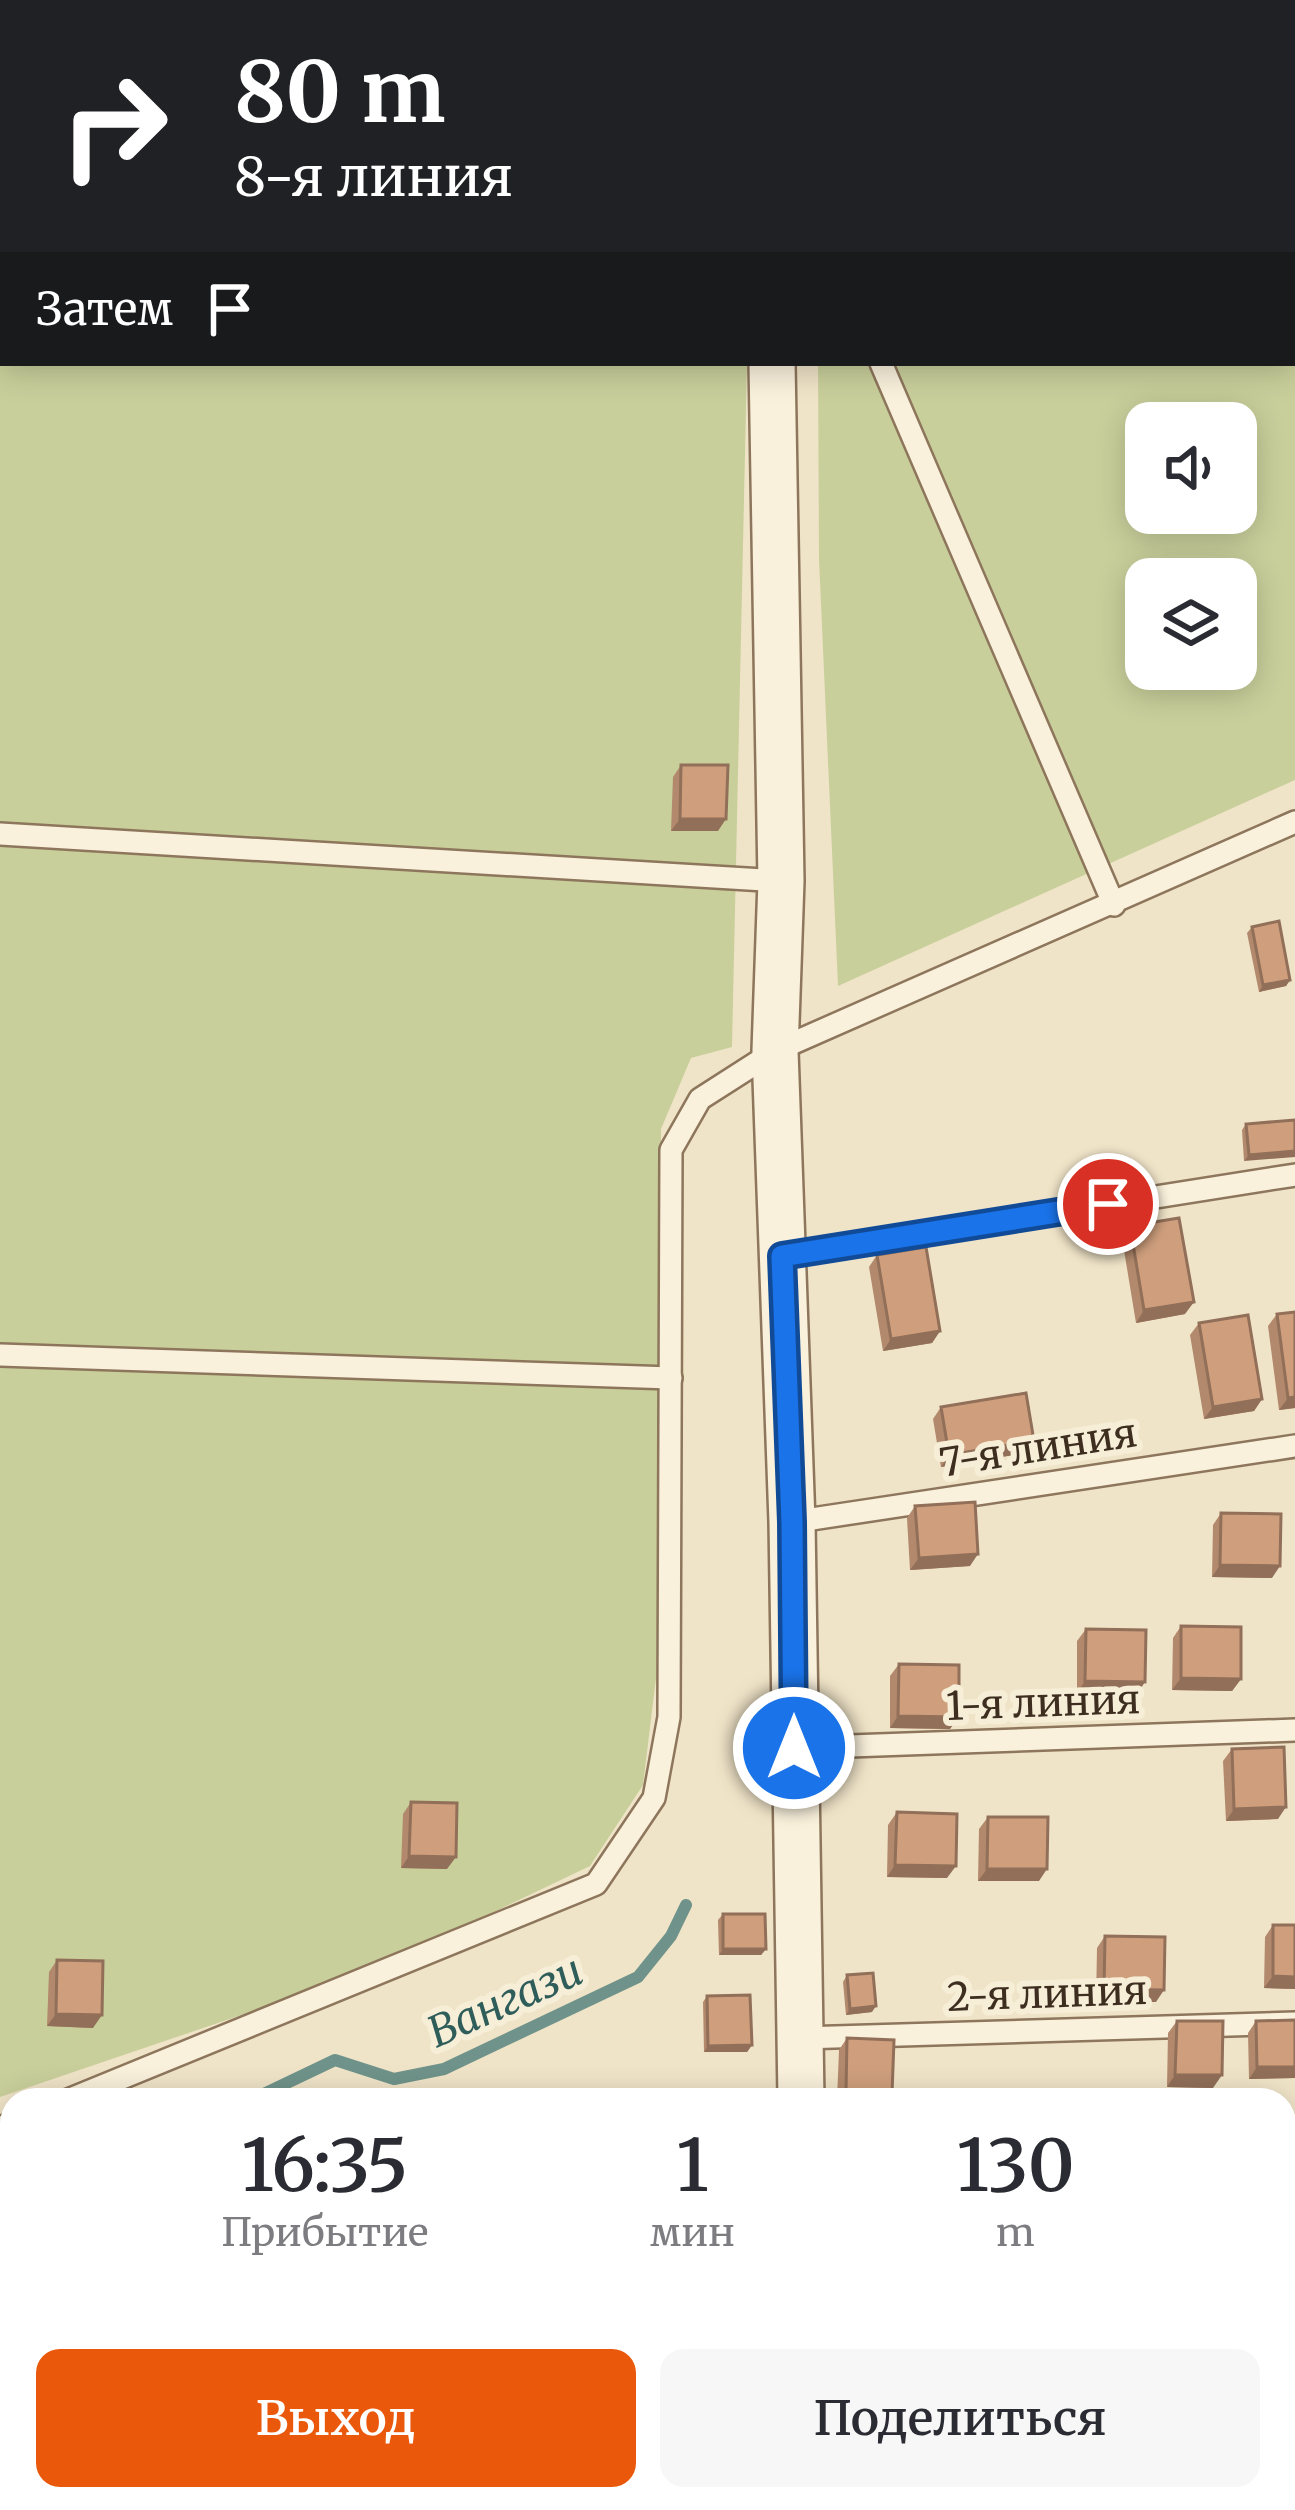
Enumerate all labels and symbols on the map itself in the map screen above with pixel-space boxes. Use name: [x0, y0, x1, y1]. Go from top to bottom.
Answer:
pin: [1057, 1153, 1159, 1255]
street label: 7-я линия: [936, 1408, 1140, 1488]
street label: 1-я линия: [945, 1675, 1141, 1731]
position arrow: [731, 1685, 857, 1811]
water label: Вангази: [420, 1944, 590, 2058]
street label: 2-я линия: [946, 1966, 1148, 2022]

